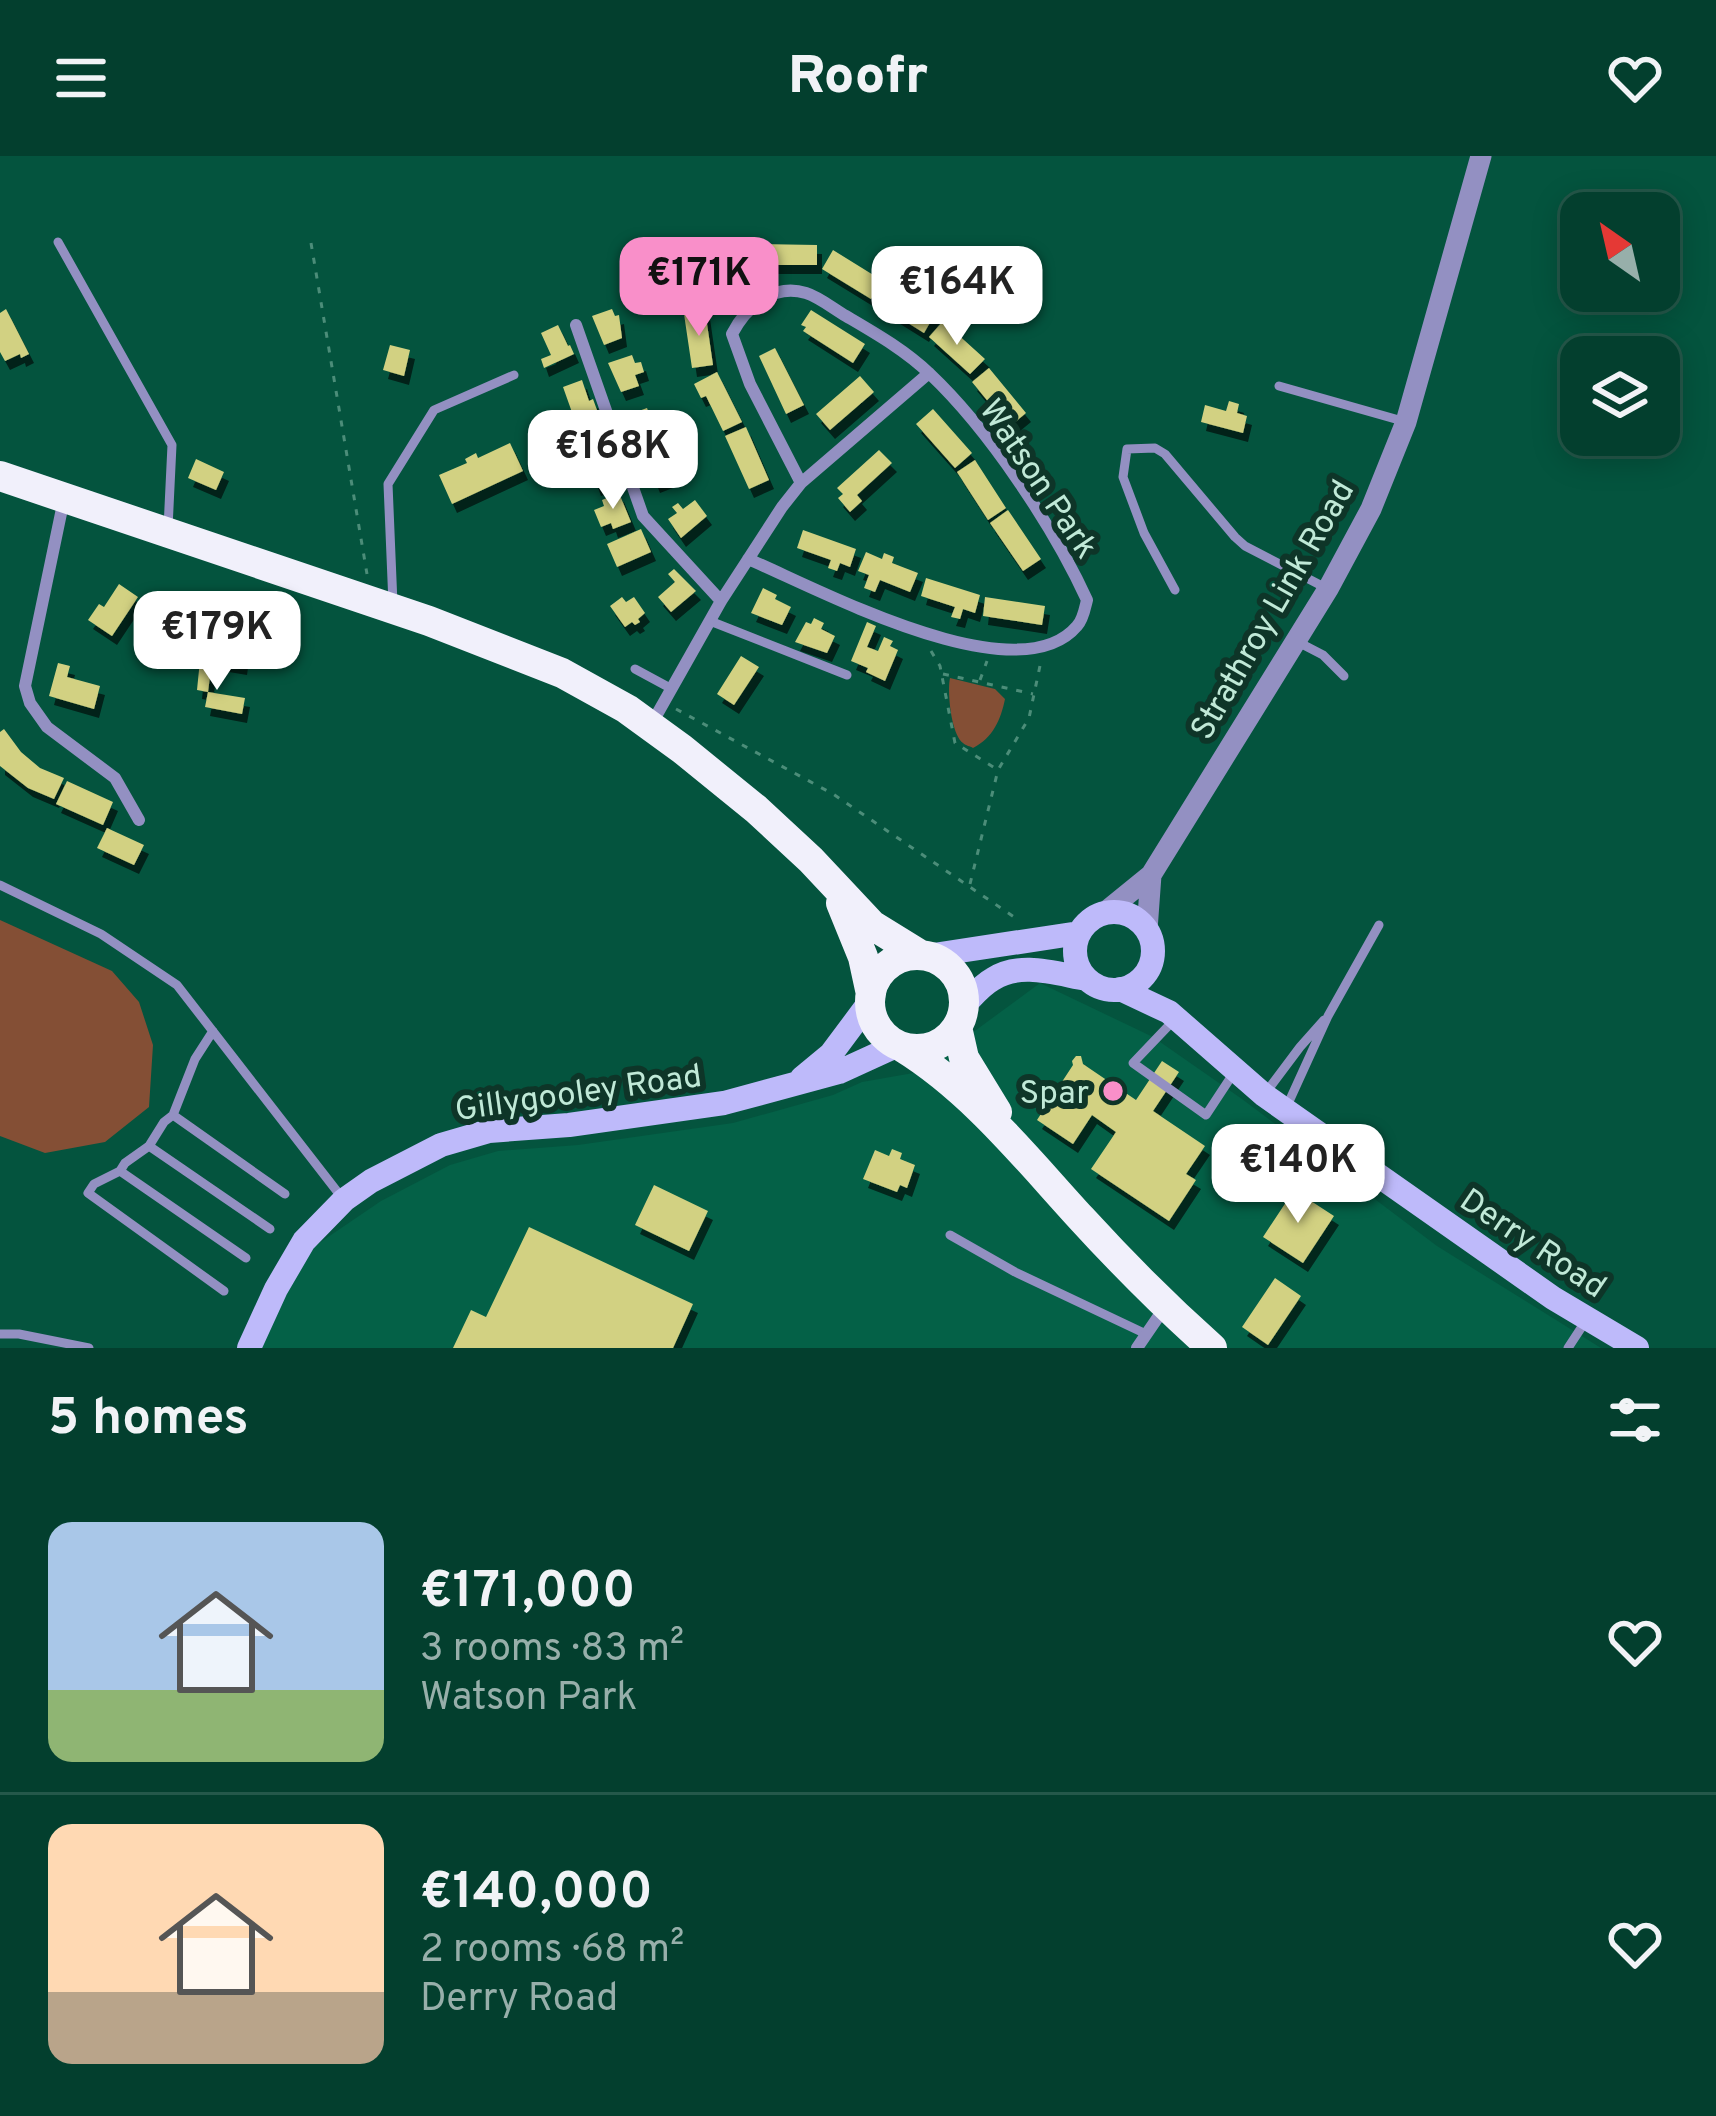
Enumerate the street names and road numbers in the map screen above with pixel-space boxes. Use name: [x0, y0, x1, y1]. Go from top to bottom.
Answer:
street label: Watson Park: [968, 392, 1105, 568]
street label: Strathroy Link Road: [1183, 474, 1366, 748]
street label: Gillygooley Road: [452, 1057, 705, 1133]
street label: Derry Road: [1451, 1181, 1613, 1310]

